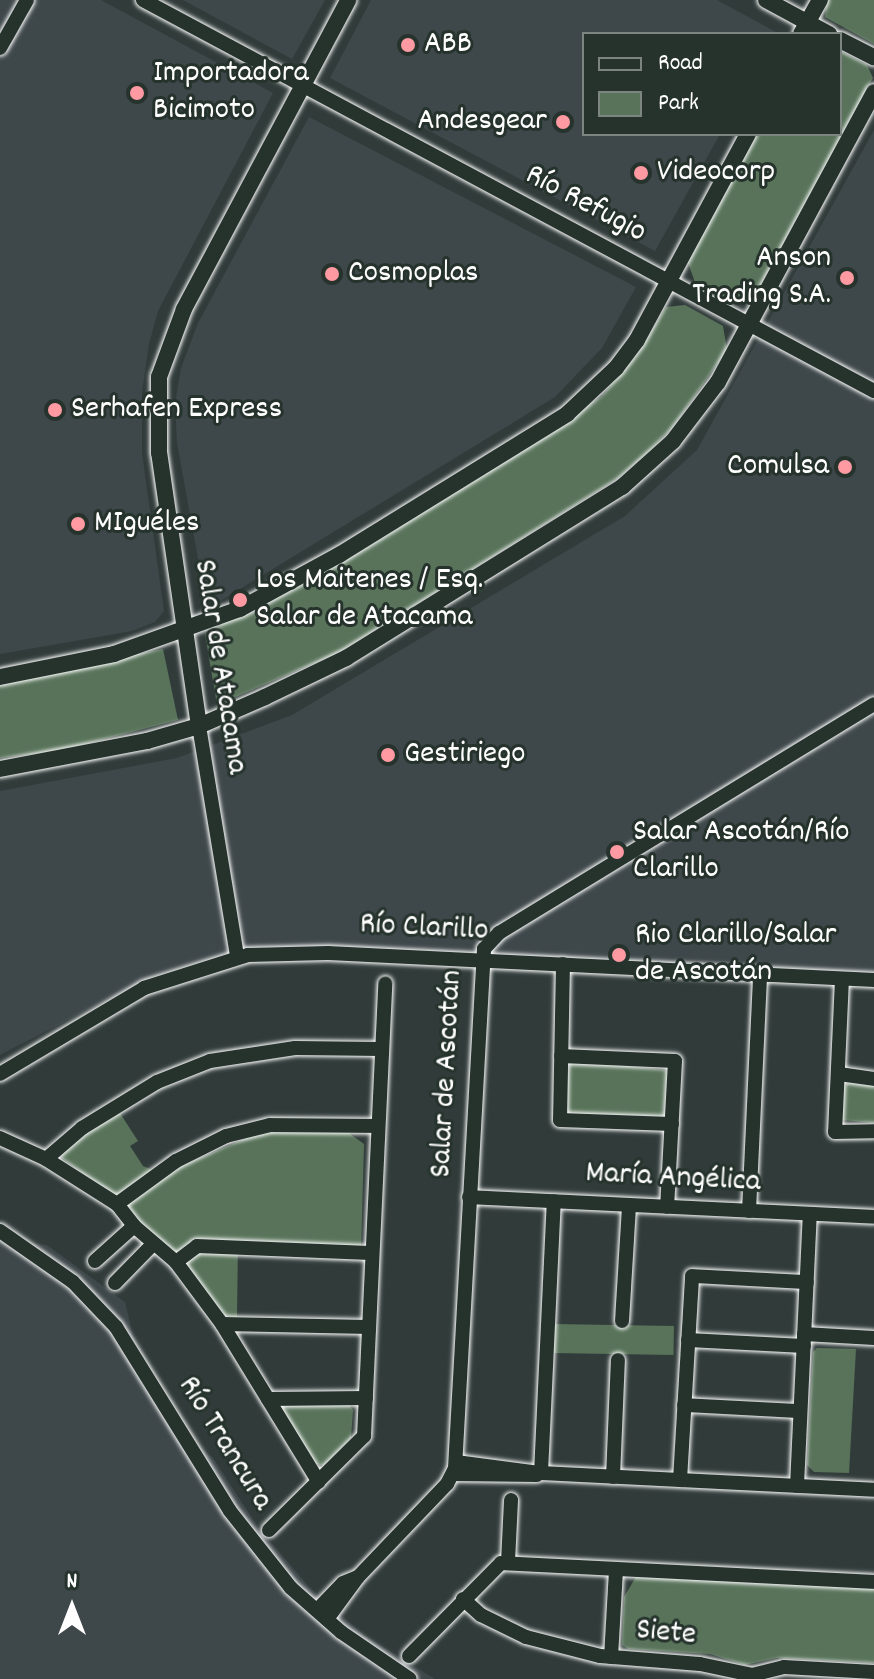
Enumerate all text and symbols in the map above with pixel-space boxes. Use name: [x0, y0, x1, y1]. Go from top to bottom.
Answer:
place label: ABB: [424, 26, 472, 64]
legend: [582, 32, 842, 136]
marker: ABB: [399, 36, 417, 54]
text: Road: [658, 47, 703, 81]
place label: Importadora Bicimoto: [153, 56, 309, 131]
marker: Importadora Bicimoto: [128, 84, 146, 102]
text: Park: [658, 87, 699, 121]
place label: Andesgear: [417, 103, 547, 141]
marker: Andesgear: [554, 113, 572, 131]
place label: Videocorp: [657, 154, 775, 192]
street label: Río Refugio: [518, 157, 652, 253]
marker: Videocorp: [632, 164, 650, 182]
place label: Anson Trading S.A.: [692, 241, 831, 316]
place label: Cosmoplas: [348, 255, 479, 293]
marker: Cosmoplas: [323, 265, 341, 283]
marker: Anson Trading S.A.: [838, 269, 856, 287]
place label: Serhafen Express: [71, 391, 282, 429]
marker: Serhafen Express: [46, 401, 64, 419]
place label: Comulsa: [727, 448, 829, 486]
marker: Comulsa: [836, 458, 854, 476]
place label: MIguéles: [94, 505, 199, 543]
marker: MIguéles: [69, 515, 87, 533]
street label: Salar de Atacama: [183, 557, 255, 777]
place label: Los Maitenes / Esq. Salar de Atacama: [256, 563, 483, 638]
marker: Los Maitenes / Esq. Salar de Atacama: [231, 591, 249, 609]
place label: Gestiriego: [404, 736, 525, 774]
marker: Gestiriego: [379, 746, 397, 764]
place label: Salar Ascotán/Río Clarillo: [633, 815, 849, 890]
marker: Salar Ascotán/Río Clarillo: [608, 843, 626, 861]
street label: Río Clarillo: [359, 906, 489, 952]
place label: Rio Clarillo/Salar de Ascotán: [635, 918, 836, 993]
marker: Rio Clarillo/Salar de Ascotán: [610, 946, 628, 964]
street label: Salar de Ascotán: [423, 969, 473, 1179]
street label: María Angélica: [584, 1155, 762, 1203]
street label: Río Trancura: [168, 1370, 280, 1518]
north arrow: [32, 1567, 112, 1647]
text: N: [67, 1567, 77, 1598]
street label: Siete: [634, 1612, 698, 1656]

